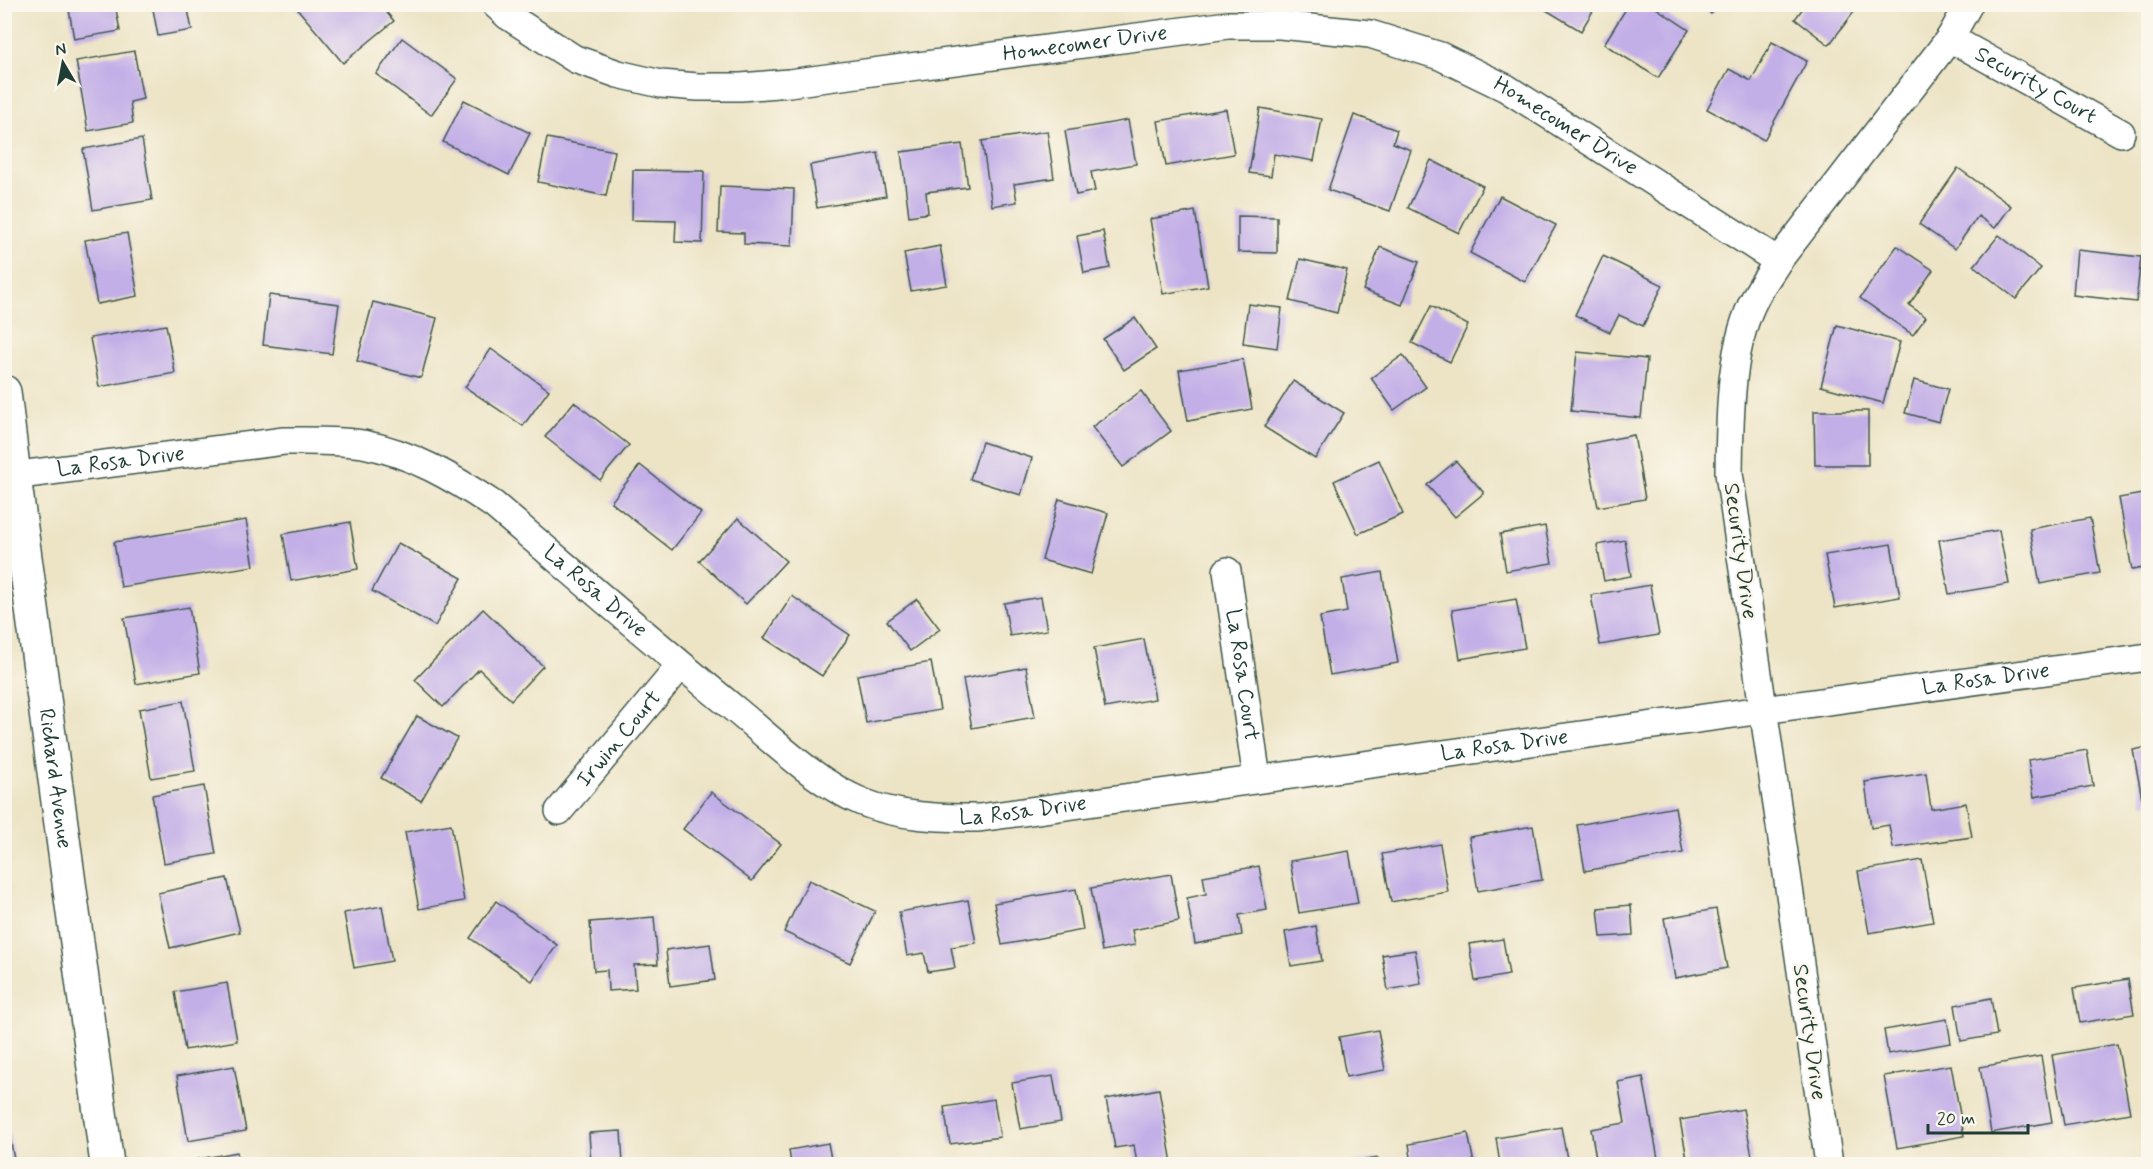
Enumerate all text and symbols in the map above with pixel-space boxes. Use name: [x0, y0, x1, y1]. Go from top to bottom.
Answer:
street label: Homecomer Drive: [1001, 19, 1169, 69]
north arrow: [33, 33, 93, 93]
text: N: [54, 38, 68, 61]
street label: Security Court: [1970, 40, 2102, 131]
street label: Homecomer Drive: [1489, 70, 1643, 182]
street label: La Rosa Drive: [56, 440, 187, 484]
street label: Security Drive: [1717, 481, 1763, 621]
street label: La Rosa Drive: [537, 539, 653, 644]
street label: La Rosa Court: [1219, 607, 1265, 743]
street label: La Rosa Drive: [1920, 657, 2051, 702]
street label: Irwin Court: [571, 685, 668, 793]
street label: Richard Avenue: [32, 707, 78, 851]
street label: La Rosa Drive: [1439, 723, 1570, 768]
street label: La Rosa Drive: [959, 789, 1089, 832]
street label: Security Drive: [1786, 962, 1832, 1102]
scale bar: [1928, 1097, 2028, 1135]
text: 20 m: [1937, 1107, 1975, 1131]

